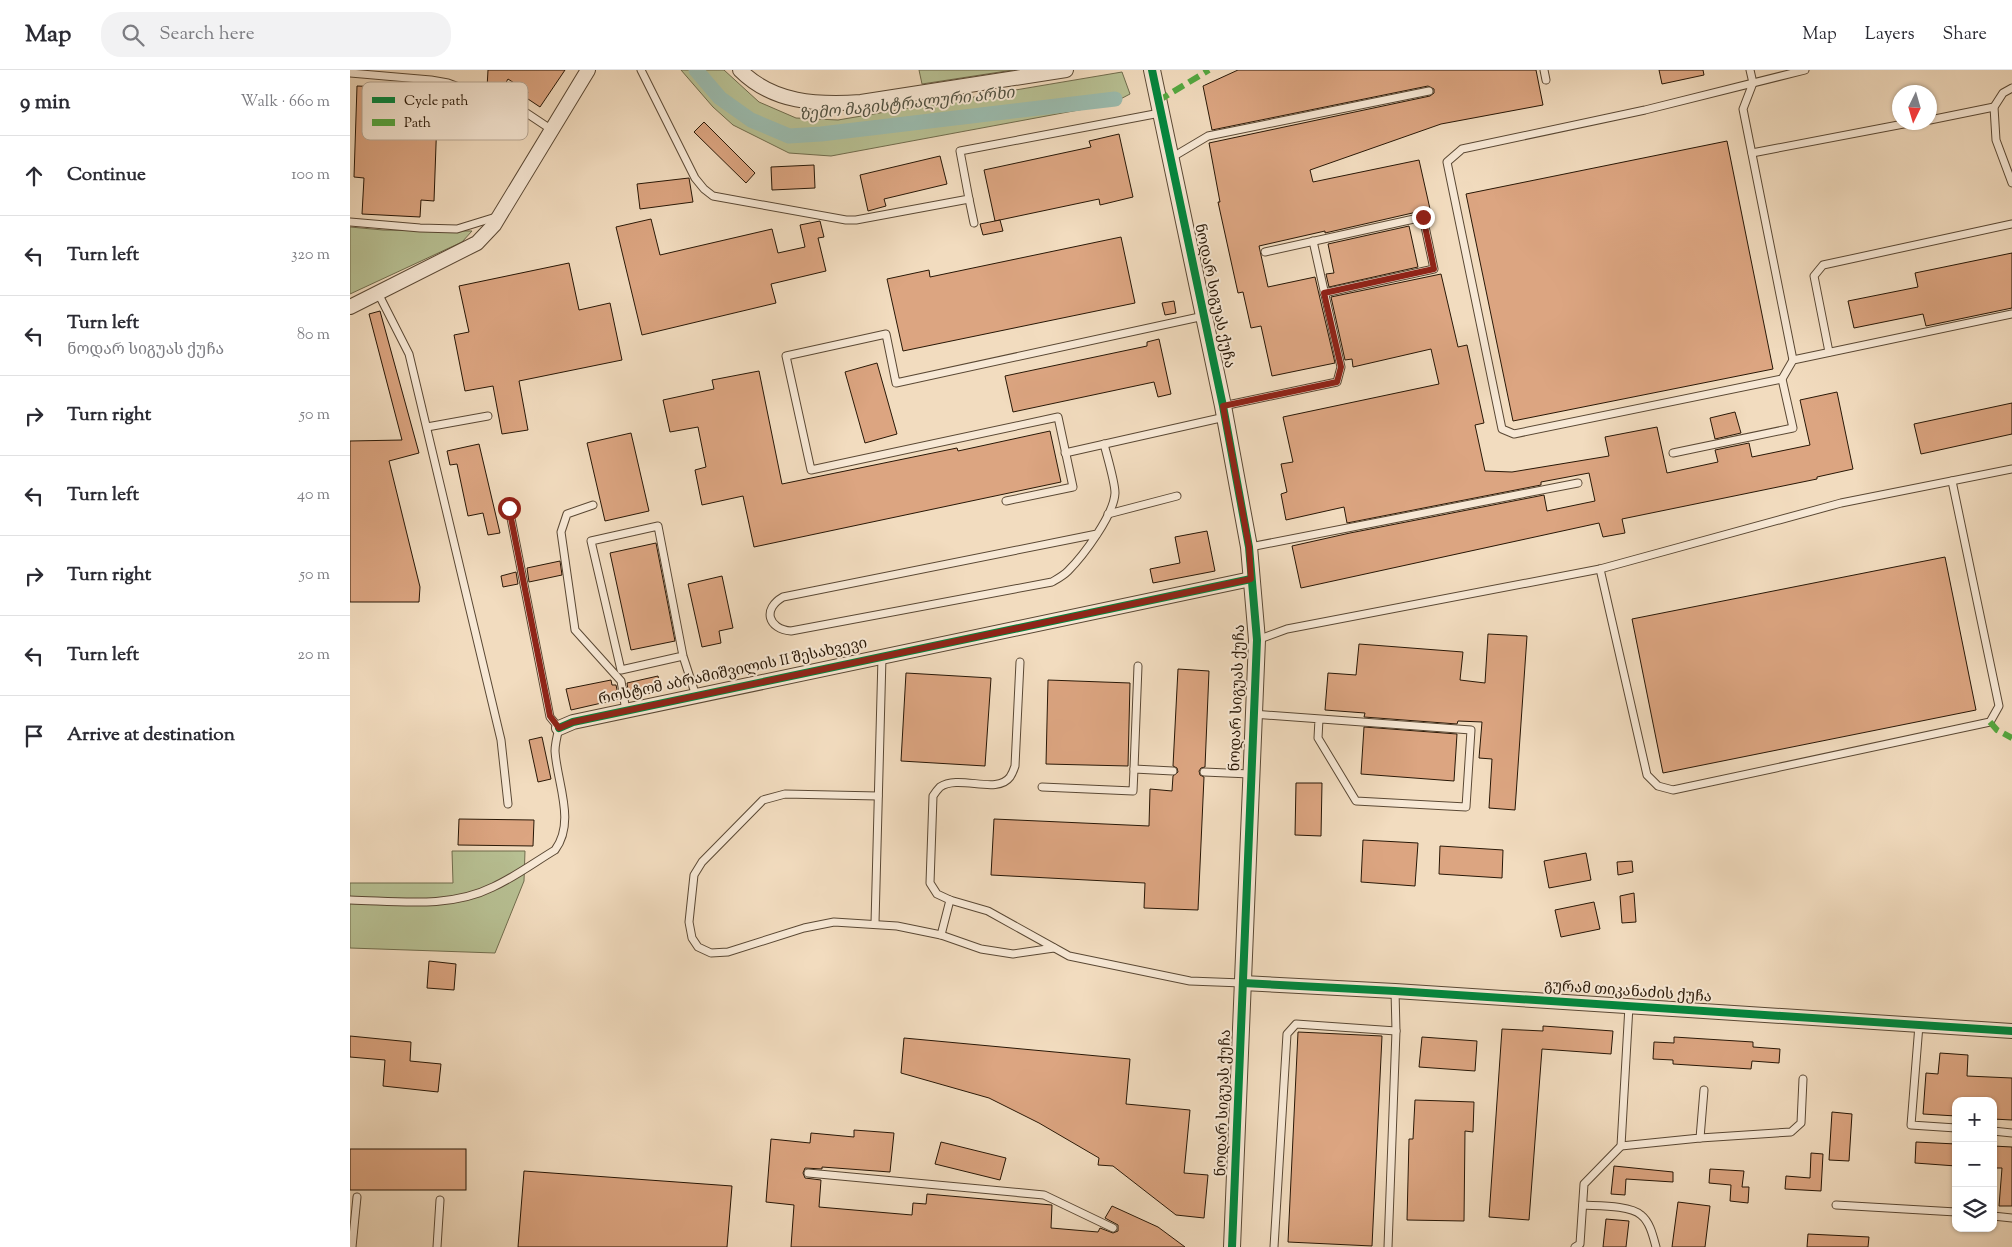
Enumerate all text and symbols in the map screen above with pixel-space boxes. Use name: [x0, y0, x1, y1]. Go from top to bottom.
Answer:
search box: [101, 12, 451, 57]
text: Map: [25, 18, 71, 52]
icon: search: [119, 21, 147, 49]
text: Search here: [159, 21, 255, 48]
text: Map: [1802, 22, 1837, 48]
text: Layers: [1865, 22, 1915, 48]
text: Share: [1943, 22, 1987, 48]
legend: [362, 82, 528, 140]
water label: ზემო მაგისტრალური არხი: [798, 82, 1017, 128]
north arrow: [1892, 85, 1937, 130]
text: 9 min: [20, 88, 70, 118]
text: Walk · 660 m: [241, 91, 330, 114]
text: Cycle path: [404, 92, 468, 112]
text: Path: [404, 114, 431, 134]
icon: ahead: [20, 162, 48, 190]
text: Continue: [67, 162, 146, 189]
text: 100 m: [291, 164, 330, 187]
route end: [1412, 206, 1435, 229]
street label: ნოდარ სიგუას ქუჩა: [1188, 222, 1240, 370]
icon: left: [20, 242, 48, 270]
text: Turn left: [67, 242, 139, 269]
text: 320 m: [291, 244, 330, 267]
text: Turn left: [67, 310, 139, 337]
icon: left: [20, 322, 48, 350]
text: 80 m: [297, 324, 330, 347]
text: ნოდარ სიგუას ქუჩა: [67, 339, 224, 362]
icon: right: [20, 402, 48, 430]
text: Turn right: [67, 402, 151, 429]
text: 50 m: [299, 404, 330, 427]
icon: left: [20, 482, 48, 510]
text: Turn left: [67, 482, 139, 509]
text: 40 m: [297, 484, 330, 507]
route start: [498, 497, 521, 520]
icon: right: [20, 562, 48, 590]
text: Turn right: [67, 562, 151, 589]
text: 50 m: [299, 564, 330, 587]
street label: ნოდარ სიგუას ქუჩა: [1225, 624, 1251, 772]
street label: როსტომ აბრამიშვილის II შესახვევი: [597, 633, 869, 711]
icon: left: [20, 642, 48, 670]
text: Turn left: [67, 642, 139, 669]
text: 20 m: [297, 644, 330, 667]
icon: arrive: [20, 722, 48, 750]
text: Arrive at destination: [67, 722, 235, 749]
street label: გურამ თიკანაძის ქუჩა: [1544, 976, 1712, 1008]
street label: ნოდარ სიგუას ქუჩა: [1211, 1029, 1237, 1177]
map controls: [1952, 1097, 1997, 1232]
button: +: [1952, 1097, 1997, 1142]
button: −: [1952, 1142, 1997, 1187]
button: layers: [1952, 1187, 1997, 1232]

